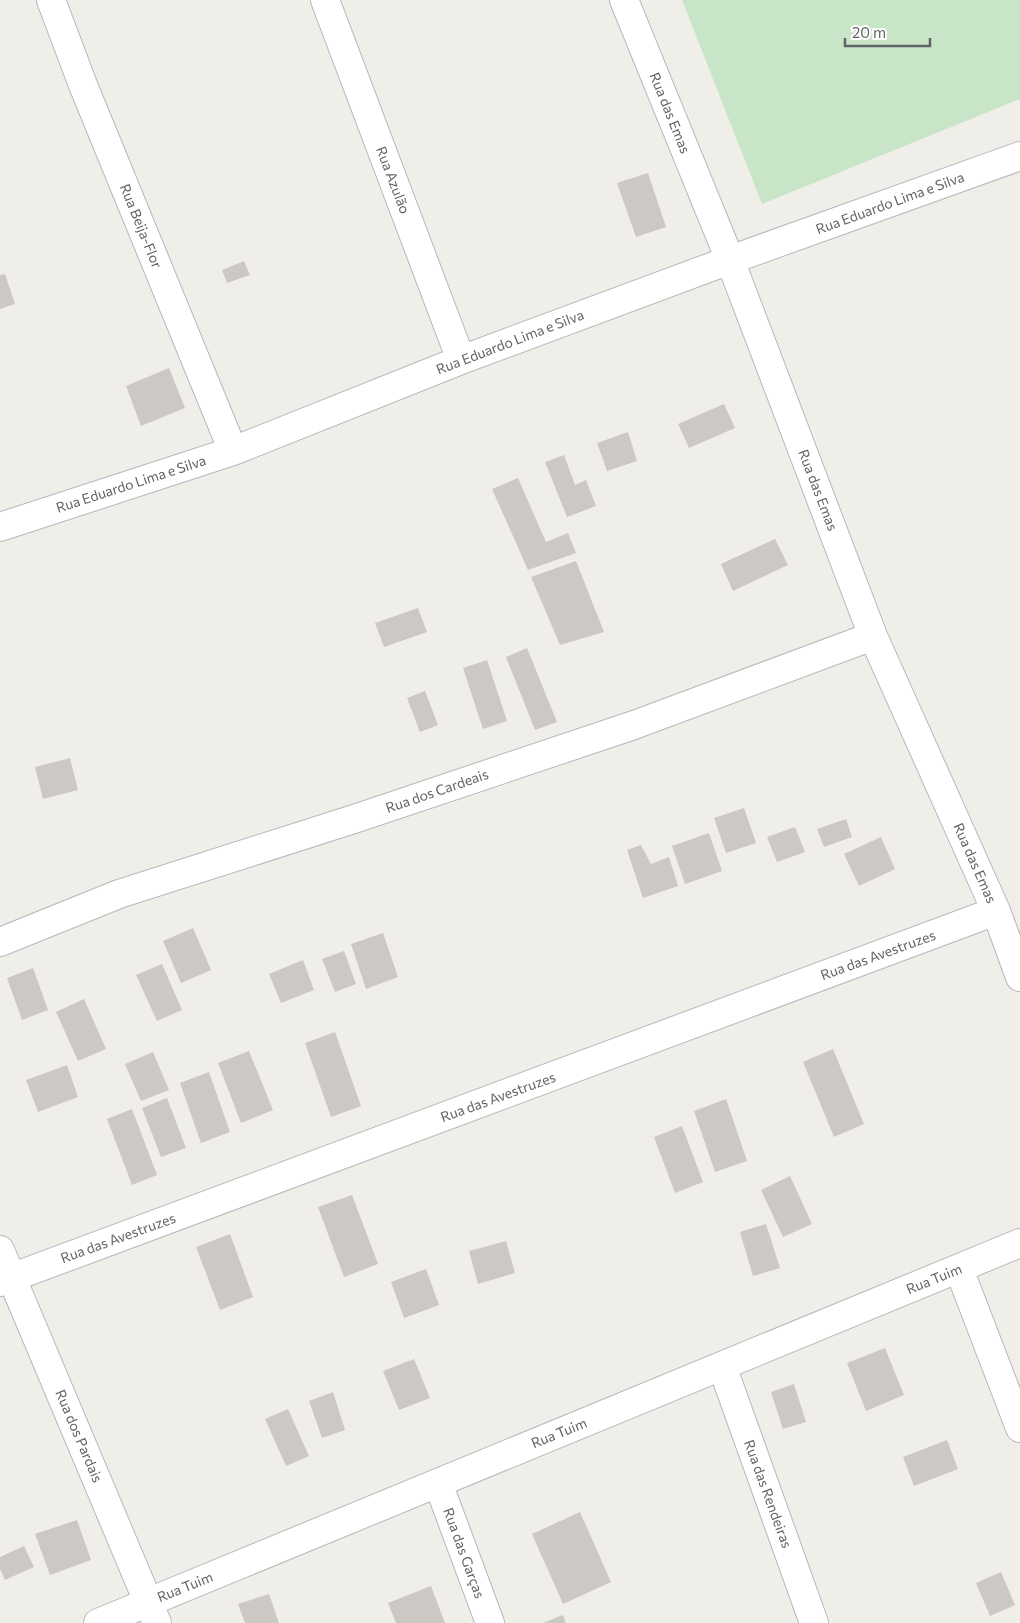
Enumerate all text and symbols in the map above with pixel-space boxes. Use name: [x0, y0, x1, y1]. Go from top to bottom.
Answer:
scale bar: [845, 15, 930, 47]
text: 20 m: [852, 23, 886, 41]
street label: Rua das Emas: [647, 70, 694, 156]
street label: Rua Azulão: [373, 144, 414, 216]
street label: Rua Eduardo Lima e Silva: [813, 168, 966, 237]
street label: Rua Beija-Flor: [117, 181, 166, 271]
street label: Rua Eduardo Lima e Silva: [434, 306, 586, 378]
street label: Rua das Emas: [795, 447, 842, 533]
street label: Rua Eduardo Lima e Silva: [54, 451, 208, 516]
street label: Rua dos Cardeais: [383, 765, 490, 816]
street label: Rua das Emas: [950, 820, 1001, 905]
street label: Rua das Avestruzes: [818, 926, 938, 983]
street label: Rua das Avestruzes: [438, 1068, 558, 1125]
street label: Rua das Avestruzes: [58, 1209, 178, 1266]
street label: Rua Tuim: [903, 1260, 964, 1297]
street label: Rua dos Pardais: [52, 1387, 107, 1485]
street label: Rua Tuim: [528, 1414, 589, 1451]
street label: Rua das Rendeiras: [741, 1437, 796, 1550]
street label: Rua das Garças: [440, 1505, 489, 1600]
street label: Rua Tuim: [154, 1568, 215, 1605]

